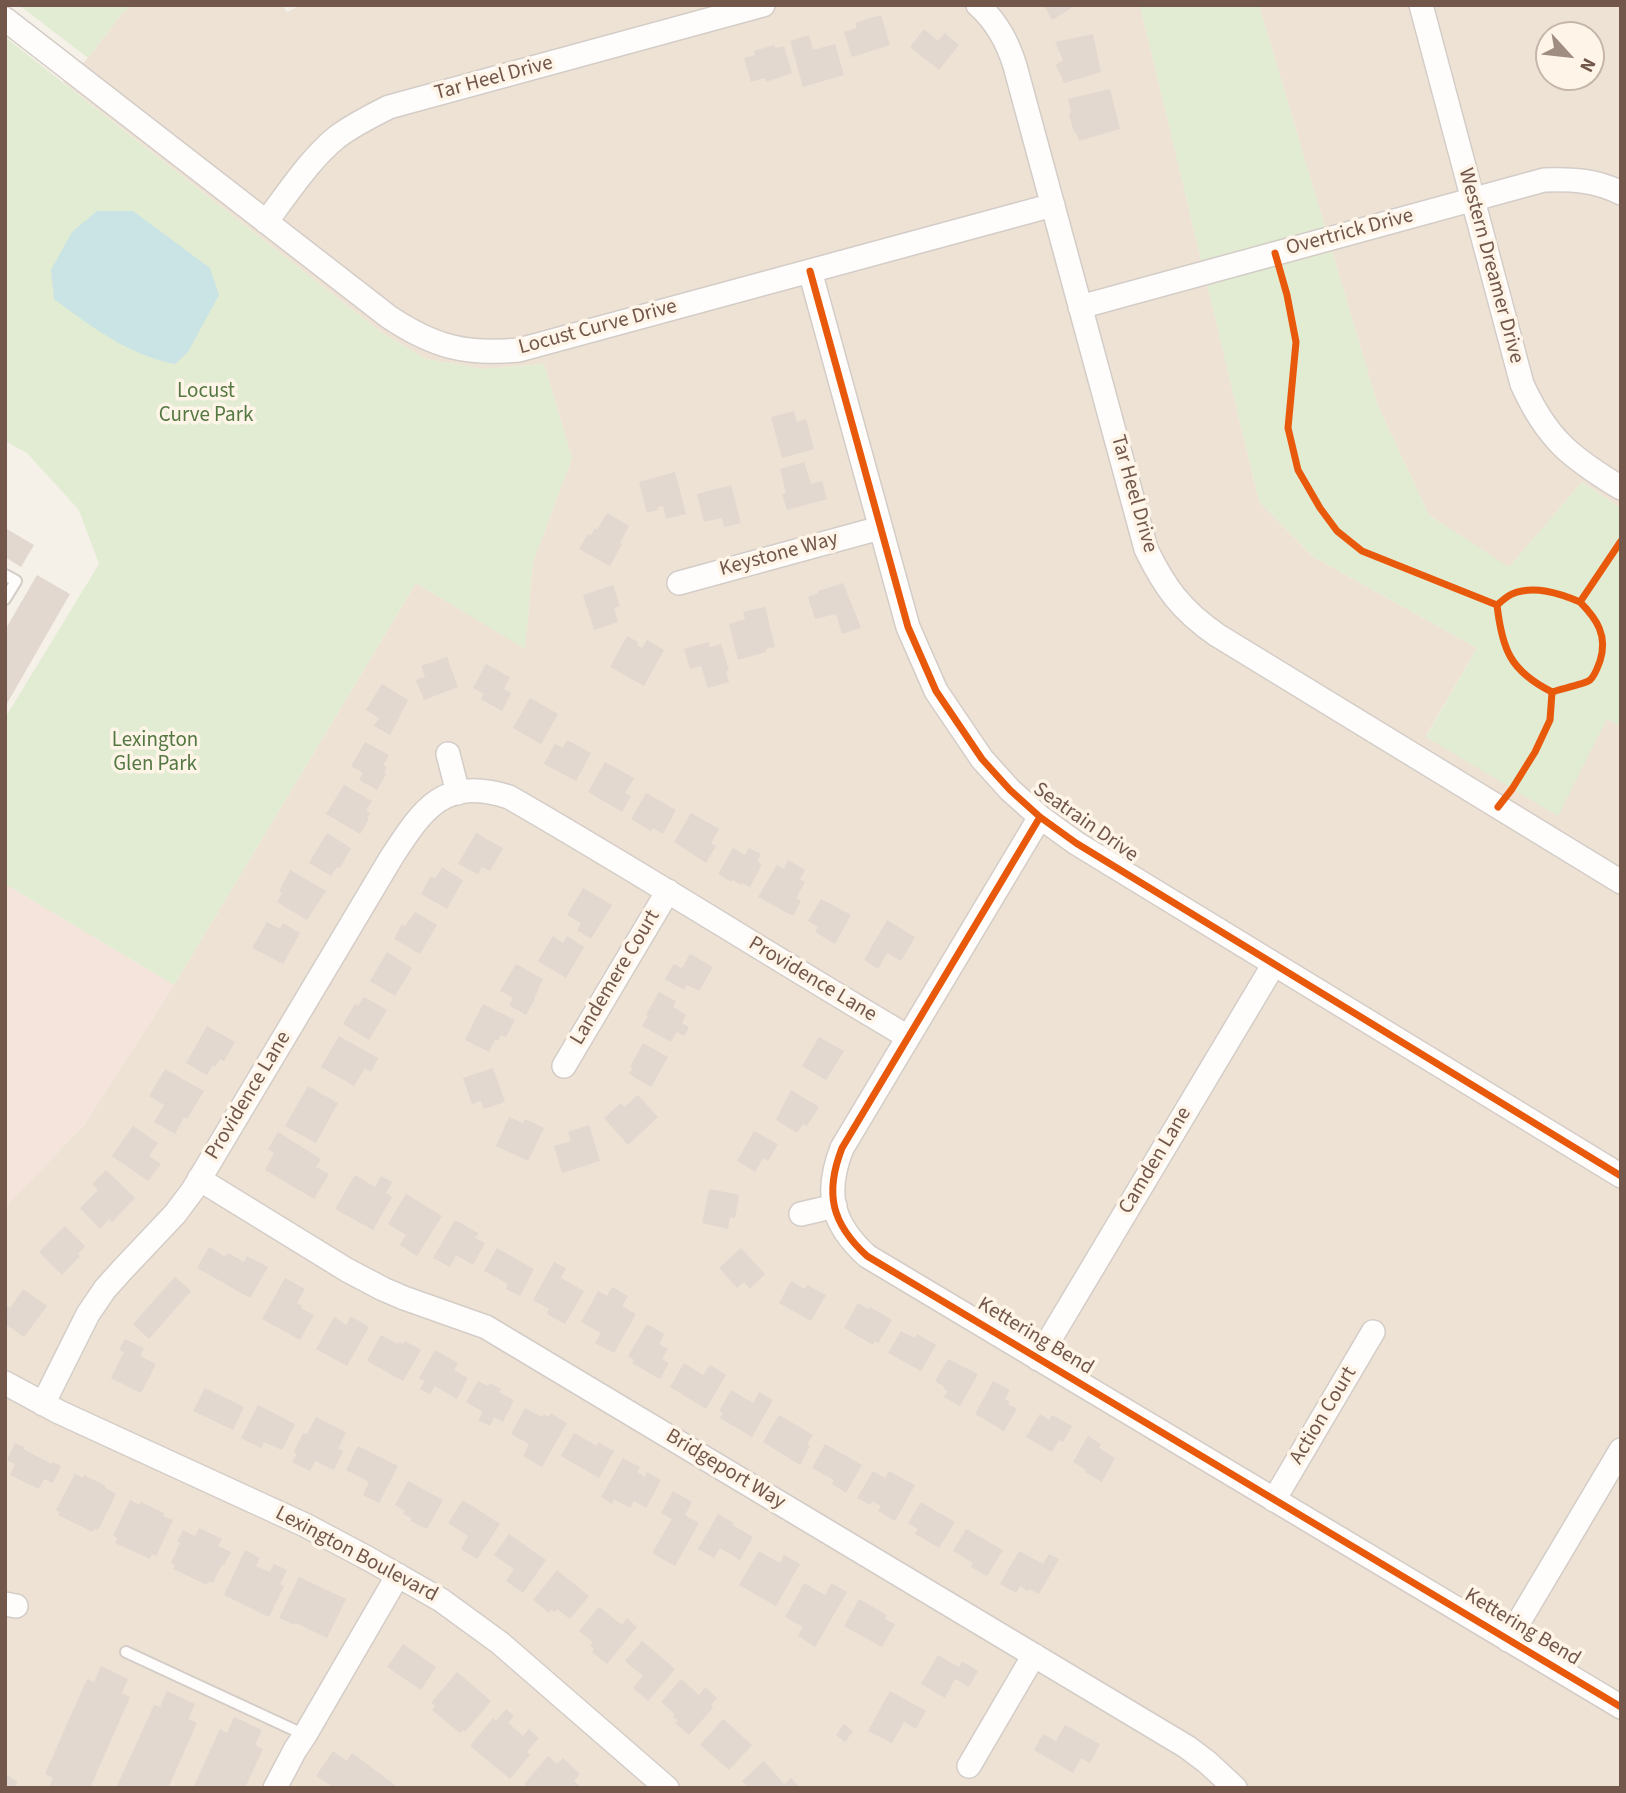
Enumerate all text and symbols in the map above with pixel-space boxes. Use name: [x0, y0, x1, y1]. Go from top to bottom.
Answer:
north arrow: [1535, 21, 1605, 91]
street label: Tar Heel Drive: [432, 51, 556, 107]
text: N: [1572, 53, 1602, 77]
street label: Western Dreamer Drive: [1452, 166, 1528, 366]
street label: Overtrick Drive: [1284, 204, 1416, 262]
street label: Locust Curve Drive: [516, 295, 680, 361]
park label: Locust Curve Park: [159, 379, 253, 429]
street label: Tar Heel Drive: [1104, 432, 1162, 556]
street label: Keystone Way: [717, 527, 841, 583]
park label: Lexington Glen Park: [112, 728, 198, 778]
street label: Seatrain Drive: [1028, 778, 1142, 868]
street label: Landemere Court: [566, 906, 666, 1050]
street label: Providence Lane: [743, 932, 881, 1028]
street label: Providence Lane: [201, 1027, 297, 1165]
street label: Camden Lane: [1114, 1103, 1198, 1219]
street label: Kettering Bend: [972, 1293, 1098, 1381]
street label: Action Court: [1285, 1363, 1363, 1469]
street label: Bridgeport Way: [661, 1424, 789, 1516]
street label: Lexington Boulevard: [270, 1502, 442, 1608]
street label: Kettering Bend: [1459, 1584, 1585, 1672]

